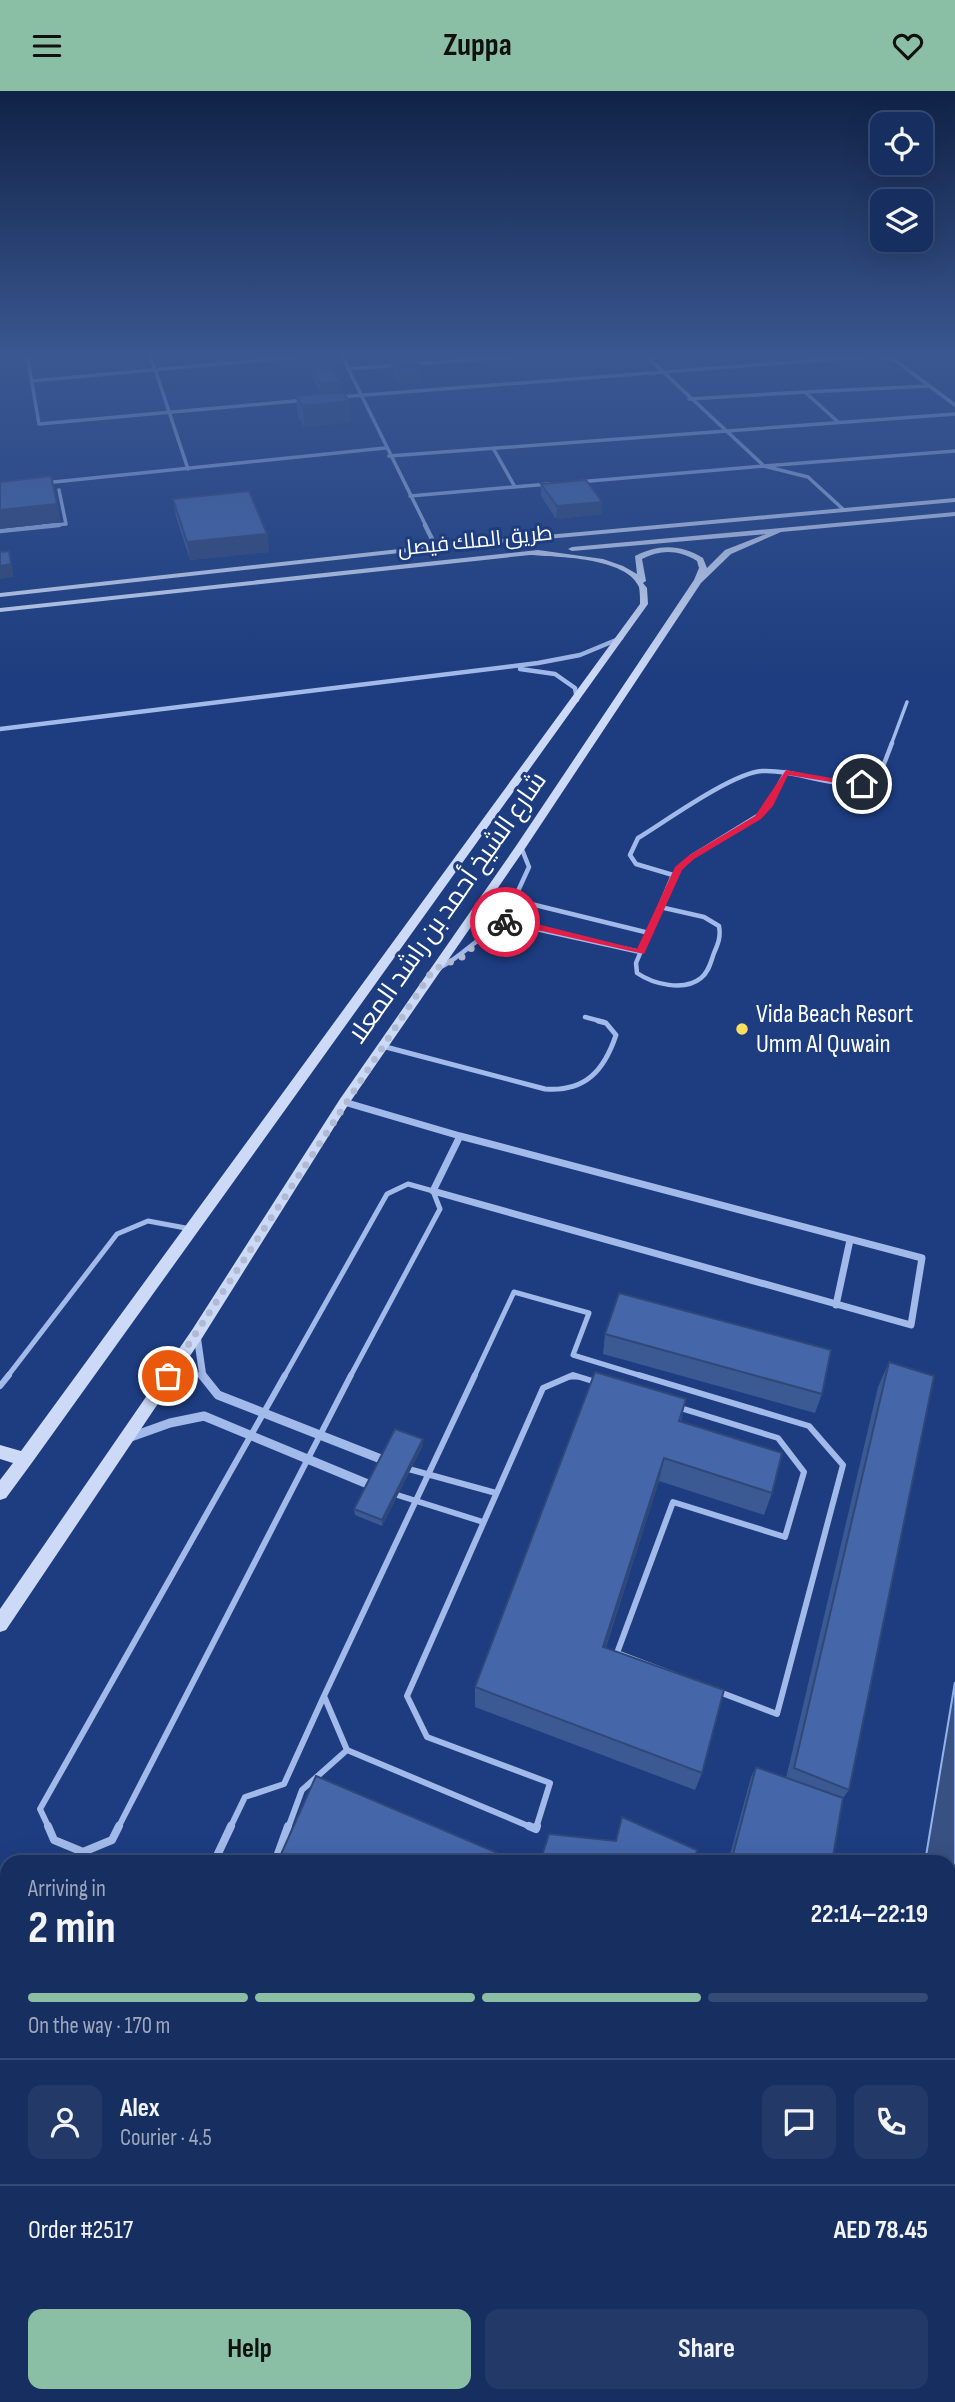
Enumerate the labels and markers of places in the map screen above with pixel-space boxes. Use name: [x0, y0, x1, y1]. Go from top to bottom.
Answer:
pin: [832, 754, 892, 814]
place label: Vida Beach Resort Umm Al Quwain: [756, 999, 913, 1060]
marker: Vida Beach Resort Umm Al Quwain: [734, 1021, 750, 1037]
pin: [138, 1346, 198, 1406]

